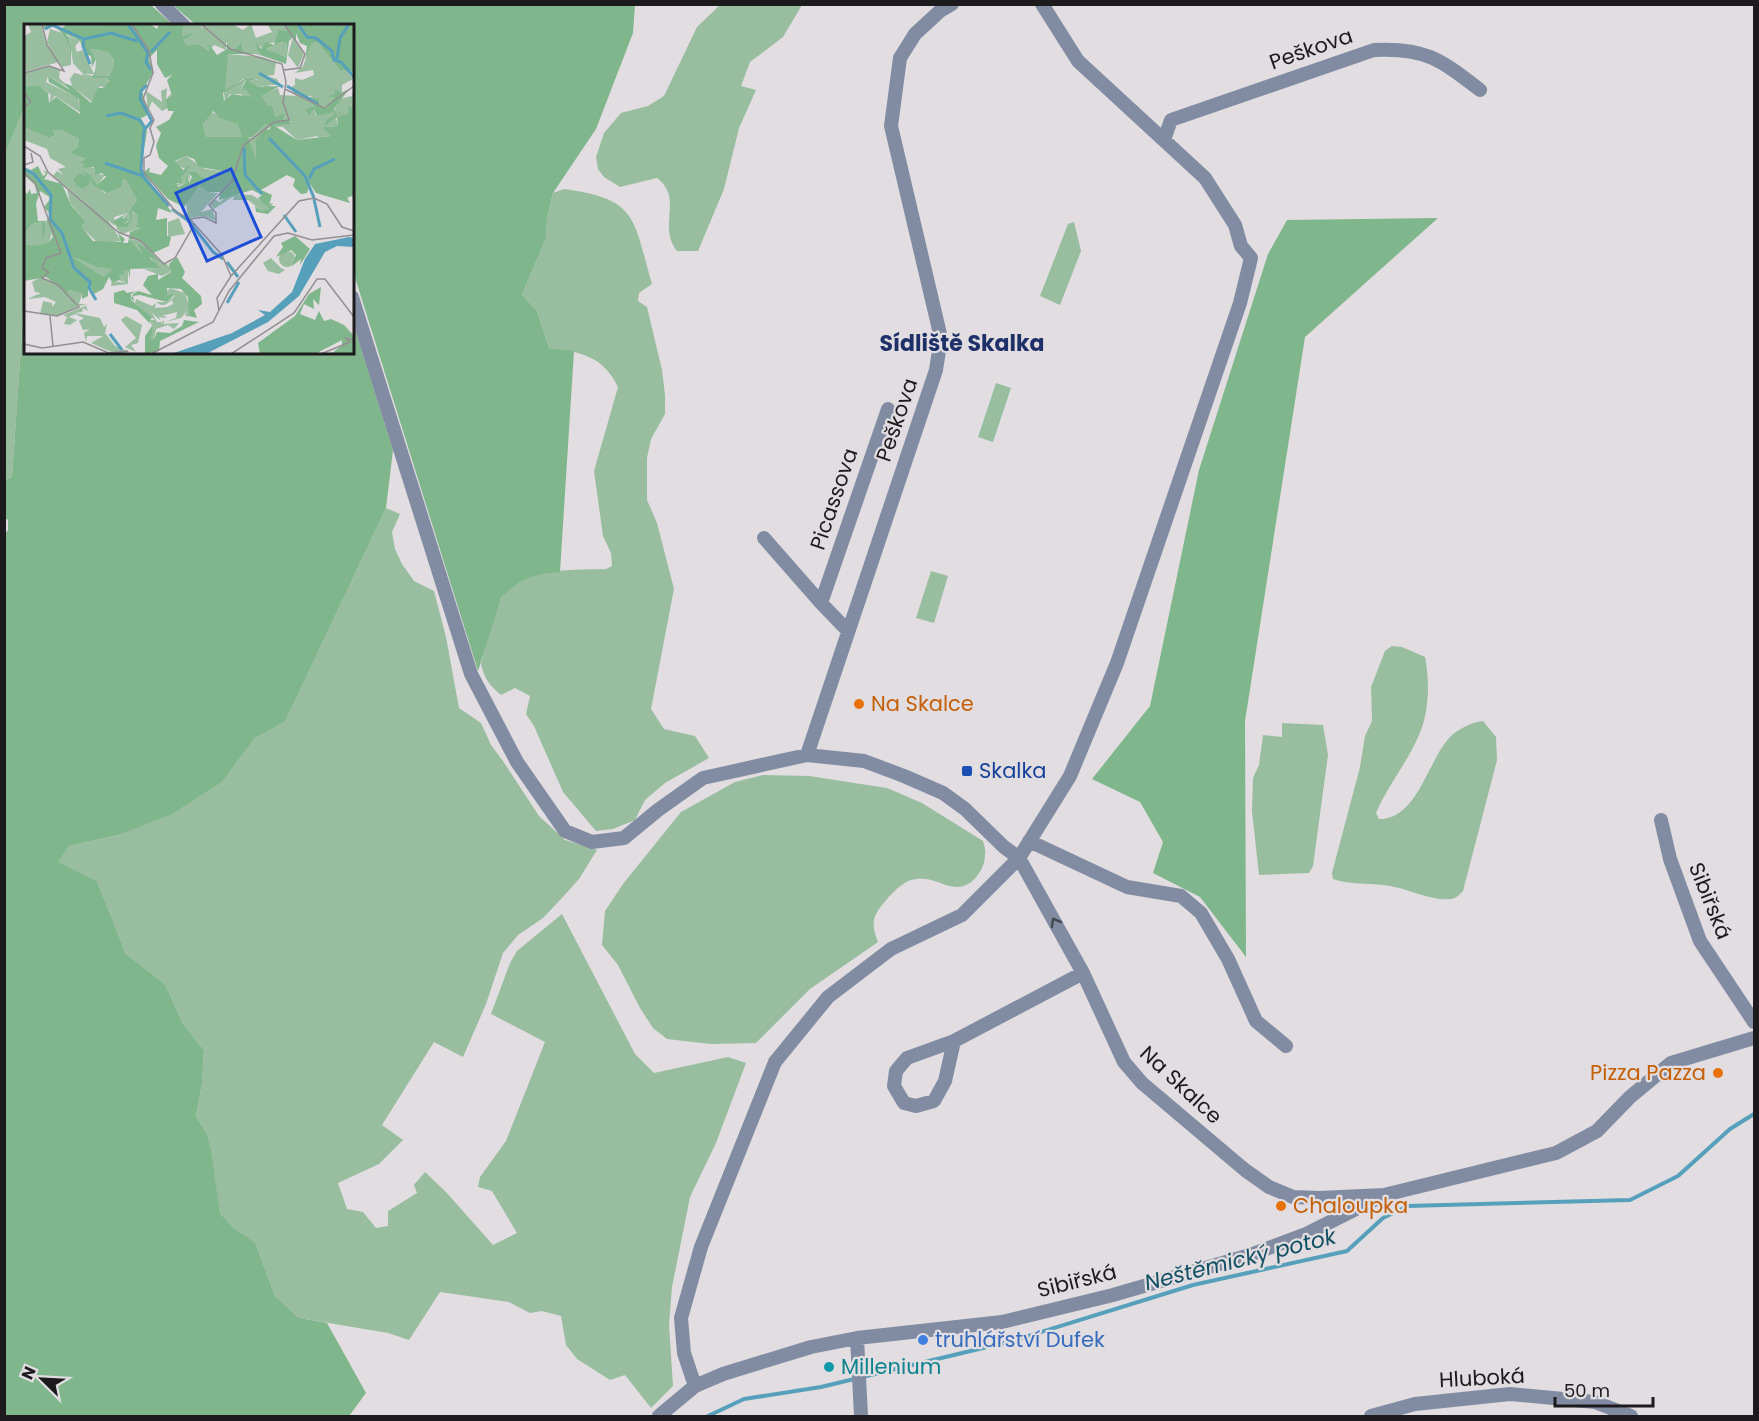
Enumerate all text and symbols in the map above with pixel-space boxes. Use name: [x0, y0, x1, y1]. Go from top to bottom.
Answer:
street label: Peškova: [1265, 21, 1356, 76]
inset map: [24, 24, 354, 354]
district label: Sídliště Skalka: [879, 328, 1045, 359]
street label: Peškova: [869, 374, 924, 465]
street label: Picassova: [803, 444, 864, 553]
place label: Na Skalce: [871, 689, 974, 718]
marker: Na Skalce: [852, 697, 866, 711]
place label: Skalka: [979, 756, 1047, 785]
marker: Skalka: [960, 764, 974, 778]
street label: Sibiřská: [1682, 858, 1739, 944]
one-way arrow: [1051, 918, 1062, 928]
street label: Na Skalce: [1134, 1039, 1229, 1130]
place label: Pizza Pazza: [1590, 1058, 1706, 1087]
marker: Pizza Pazza: [1711, 1066, 1725, 1080]
place label: Chaloupka: [1293, 1191, 1408, 1220]
marker: Chaloupka: [1274, 1199, 1288, 1213]
water label: Neštěmický potok: [1141, 1220, 1341, 1298]
street label: Sibiřská: [1034, 1257, 1120, 1304]
place label: truhlářství Dufek: [935, 1325, 1105, 1354]
marker: truhlářství Dufek: [916, 1333, 930, 1347]
north arrow: [12, 1349, 72, 1409]
place label: Millenium: [841, 1352, 941, 1381]
marker: Millenium: [822, 1360, 836, 1374]
street label: Hluboká: [1438, 1361, 1526, 1394]
text: N: [16, 1363, 42, 1383]
scale bar: [1555, 1370, 1652, 1408]
text: 50 m: [1564, 1378, 1610, 1403]

